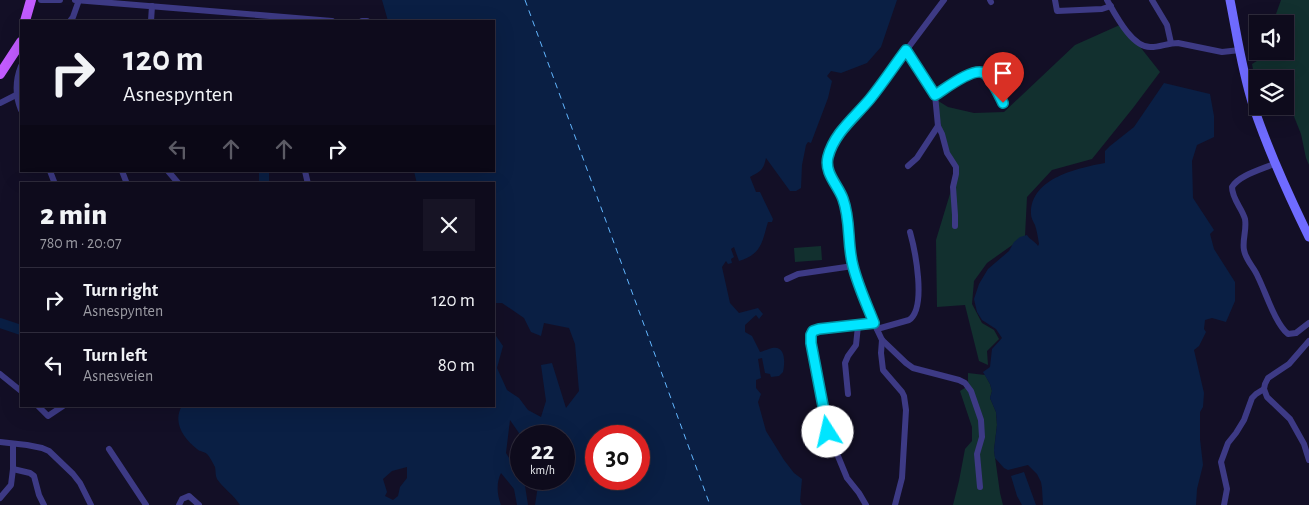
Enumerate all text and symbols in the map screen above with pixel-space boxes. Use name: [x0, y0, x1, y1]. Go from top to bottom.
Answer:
map controls: [1249, 15, 1294, 115]
button: sound: [1249, 15, 1294, 60]
icon: right: [40, 40, 105, 105]
text: 120 m: [123, 42, 204, 77]
pin: [982, 52, 1024, 103]
icon: arrive: [989, 59, 1017, 87]
button: layers: [1249, 70, 1294, 115]
text: Asnespynten: [123, 83, 233, 105]
icon: left: [164, 135, 192, 163]
icon: ahead: [217, 135, 245, 163]
icon: ahead: [270, 135, 298, 163]
icon: right: [323, 135, 351, 163]
button: close: [423, 199, 475, 251]
text: 2 min: [40, 200, 107, 230]
text: 780 m · 20:07: [40, 235, 122, 251]
text: Turn right: [83, 281, 158, 300]
icon: right: [40, 286, 68, 314]
text: 120 m: [431, 291, 475, 310]
text: Asnespynten: [83, 303, 163, 319]
text: Turn left: [83, 346, 147, 365]
icon: left: [40, 351, 68, 379]
text: 80 m: [438, 356, 475, 375]
text: Asnesveien: [83, 368, 153, 384]
position arrow: [801, 405, 853, 457]
speed limit sign: 30: [585, 425, 650, 490]
text: 22: [531, 439, 554, 464]
text: km/h: [530, 464, 555, 476]

